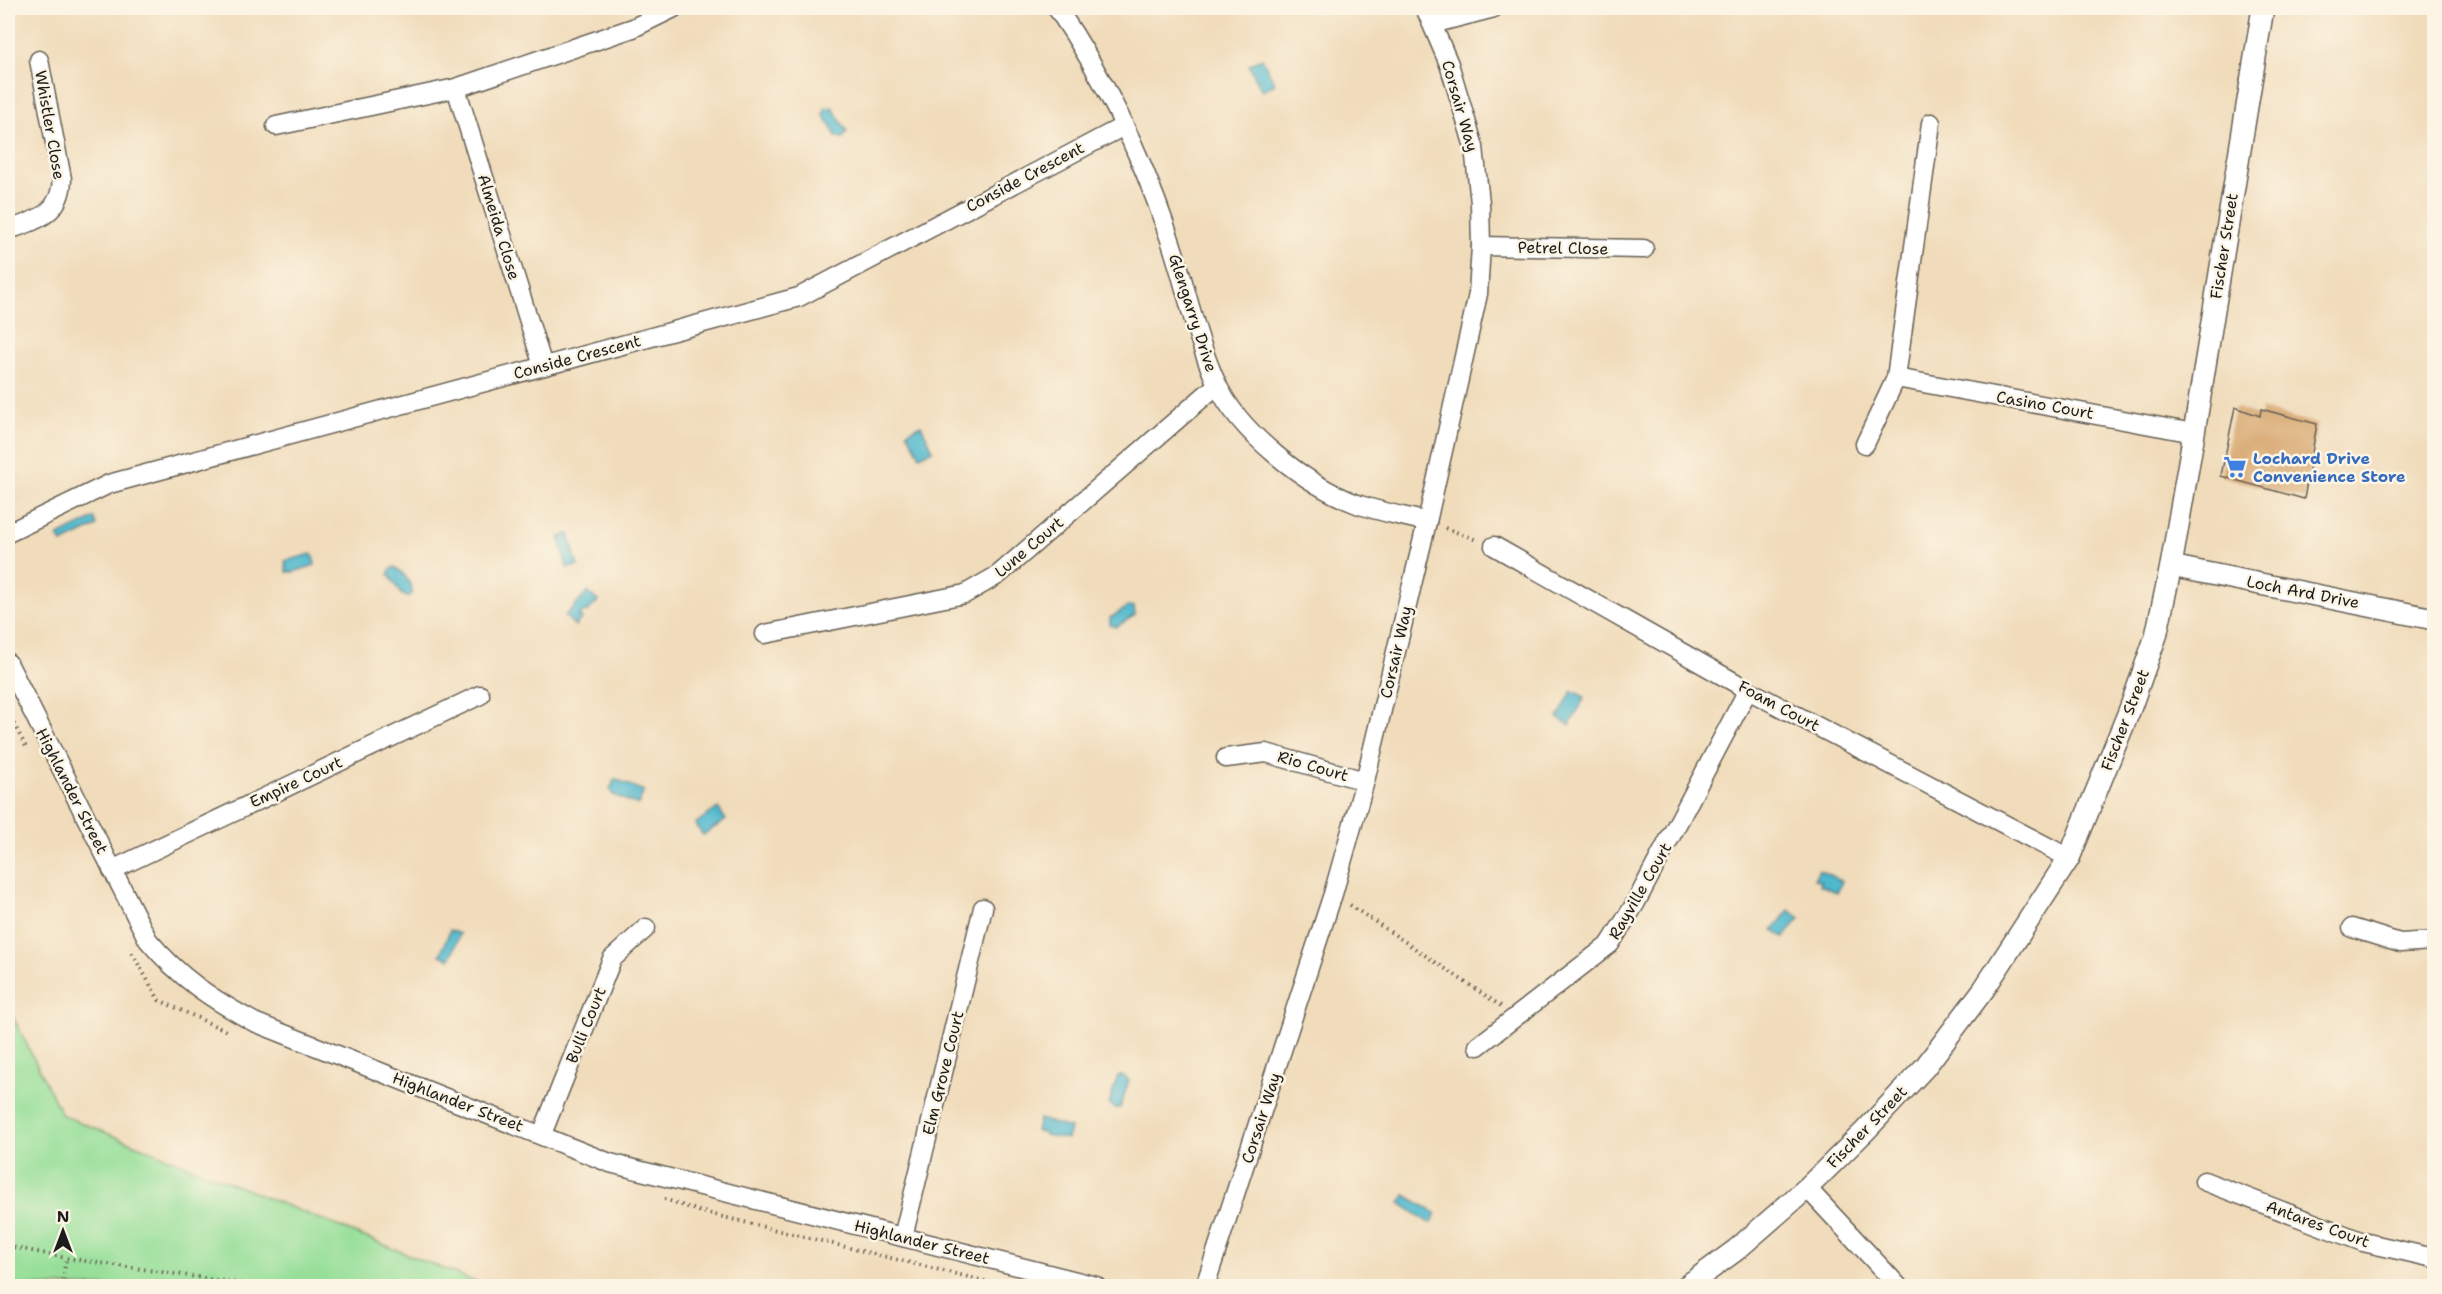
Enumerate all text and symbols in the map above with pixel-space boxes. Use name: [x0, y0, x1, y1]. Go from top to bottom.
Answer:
street label: Corsair Way: [1437, 58, 1483, 154]
street label: Whistler Close: [30, 69, 70, 181]
street label: Conside Crescent: [962, 137, 1088, 217]
street label: Almeida Close: [473, 172, 525, 282]
street label: Fischer Street: [2205, 191, 2243, 301]
street label: Petrel Close: [1517, 237, 1609, 259]
street label: Glengarry Drive: [1164, 251, 1222, 375]
street label: Conside Crescent: [511, 330, 643, 384]
street label: Casino Court: [1995, 386, 2095, 424]
place label: Lochard Drive Convenience Store: [2253, 448, 2406, 487]
supermarket icon: Lochard Drive Convenience Store: [2222, 454, 2248, 480]
street label: Lune Court: [990, 512, 1068, 582]
street label: Loch Ard Drive: [2245, 571, 2361, 613]
street label: Corsair Way: [1375, 604, 1417, 700]
street label: Fischer Street: [2096, 666, 2154, 774]
street label: Foam Court: [1735, 676, 1823, 736]
street label: Highlander Street: [31, 724, 113, 858]
street label: Rio Court: [1275, 746, 1351, 786]
street label: Empire Court: [246, 751, 346, 813]
street label: Rayville Court: [1604, 839, 1676, 943]
street label: Bulli Court: [561, 984, 611, 1066]
street label: Elm Grove Court: [917, 1009, 969, 1137]
street label: Highlander Street: [389, 1067, 527, 1137]
street label: Corsair Way: [1236, 1070, 1286, 1166]
street label: Fischer Street: [1822, 1081, 1912, 1173]
street label: Antares Court: [2263, 1196, 2373, 1252]
north arrow: [33, 1201, 93, 1261]
text: N: [57, 1206, 69, 1227]
street label: Highlander Street: [852, 1215, 992, 1269]

